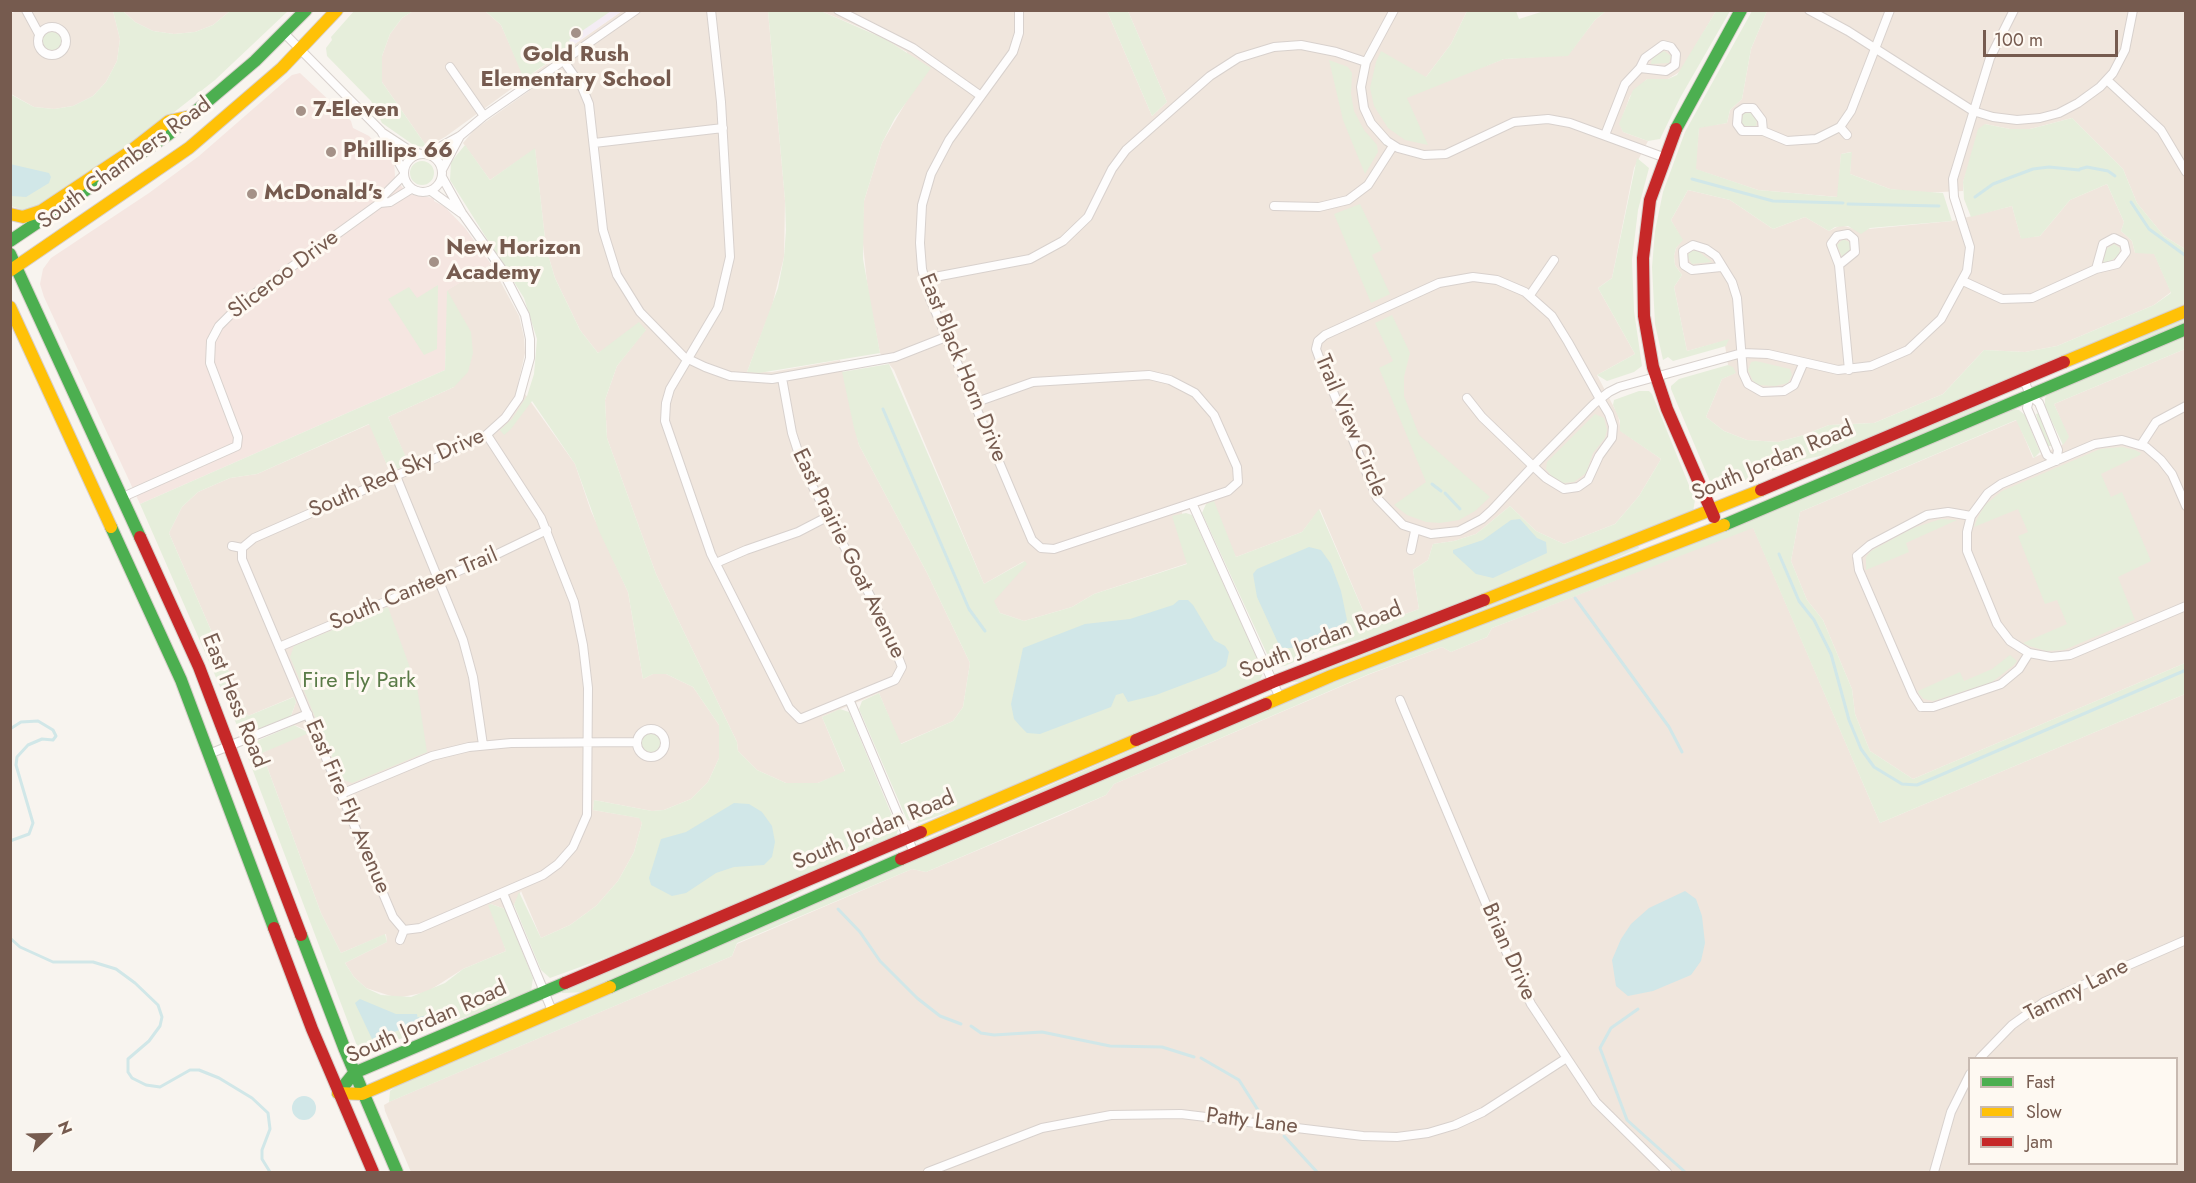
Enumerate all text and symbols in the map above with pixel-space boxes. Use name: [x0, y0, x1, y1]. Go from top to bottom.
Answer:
scale bar: [1986, 18, 2121, 56]
marker: Gold Rush Elementary School: [569, 26, 583, 40]
text: 100 m: [1994, 27, 2043, 53]
place label: Gold Rush Elementary School: [481, 43, 671, 94]
street label: South Chambers Road: [33, 92, 217, 236]
place label: 7-Eleven: [313, 98, 399, 124]
marker: 7-Eleven: [294, 104, 308, 118]
place label: Phillips 66: [343, 139, 453, 165]
marker: Phillips 66: [324, 145, 338, 159]
place label: McDonald's: [264, 181, 382, 207]
marker: McDonald's: [245, 187, 259, 201]
street label: Sliceroo Drive: [224, 225, 344, 325]
place label: New Horizon Academy: [446, 236, 581, 288]
marker: New Horizon Academy: [427, 255, 441, 269]
street label: East Black Horn Drive: [912, 270, 1012, 466]
street label: Trail View Circle: [1308, 351, 1392, 501]
street label: South Jordan Road: [1688, 416, 1858, 508]
street label: South Red Sky Drive: [305, 423, 489, 525]
street label: East Prairie Goat Avenue: [786, 445, 910, 663]
street label: South Canteen Trail: [326, 543, 502, 637]
street label: South Jordan Road: [1236, 596, 1406, 686]
street label: East Hess Road: [195, 630, 273, 772]
park label: Fire Fly Park: [302, 669, 416, 695]
street label: East Fire Fly Avenue: [298, 716, 396, 898]
street label: South Jordan Road: [789, 785, 959, 877]
street label: Brian Drive: [1475, 900, 1541, 1004]
street label: Tammy Lane: [2021, 954, 2133, 1028]
street label: South Jordan Road: [343, 976, 511, 1070]
legend: [1968, 1057, 2178, 1165]
text: Fast: [2026, 1069, 2055, 1095]
text: Slow: [2026, 1099, 2062, 1125]
street label: Patty Lane: [1205, 1103, 1299, 1141]
north arrow: [18, 1105, 78, 1165]
text: N: [52, 1117, 78, 1138]
text: Jam: [2026, 1129, 2053, 1155]

